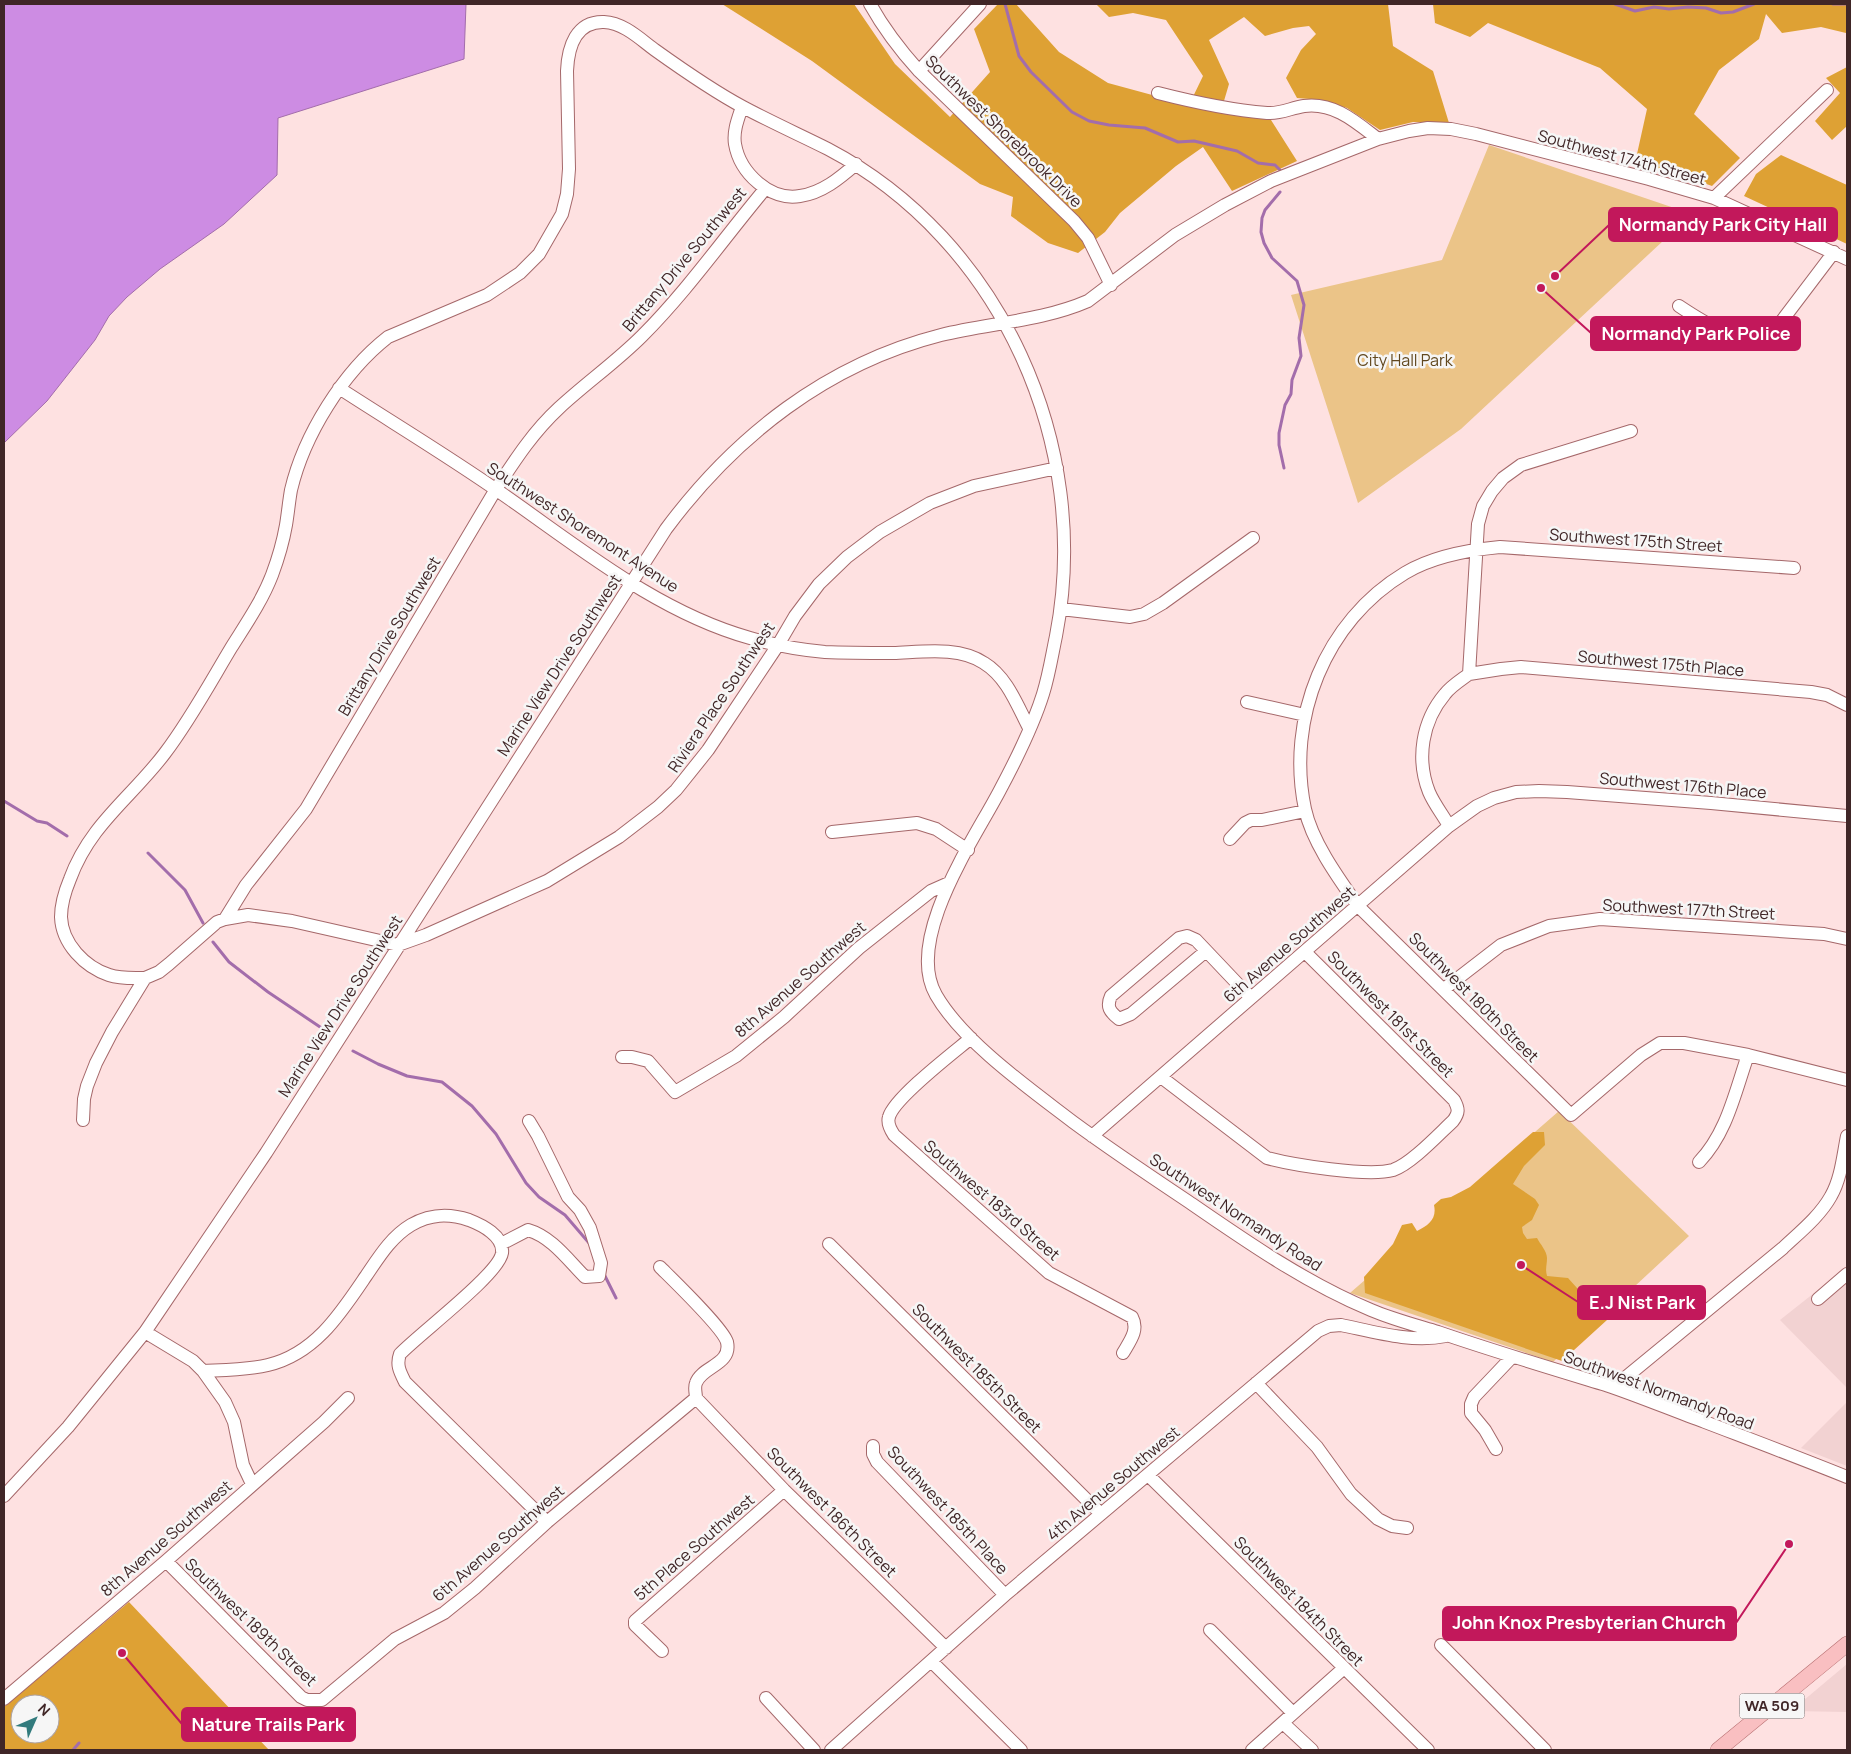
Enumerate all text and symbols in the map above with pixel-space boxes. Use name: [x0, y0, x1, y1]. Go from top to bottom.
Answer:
street label: Southwest Shorebrook Drive: [921, 50, 1087, 212]
street label: Southwest 174th Street: [1535, 124, 1709, 190]
street label: Brittany Drive Southwest: [617, 182, 751, 336]
callout: Normandy Park City Hall: [1609, 208, 1837, 241]
text: Normandy Park City Hall: [1619, 212, 1827, 236]
callout: Normandy Park Police: [1591, 317, 1800, 350]
text: Normandy Park Police: [1601, 321, 1791, 345]
park label: City Hall Park: [1357, 349, 1454, 371]
street label: Southwest Shoremont Avenue: [483, 457, 683, 597]
street label: Southwest 175th Street: [1549, 523, 1723, 557]
street label: Brittany Drive Southwest: [333, 552, 445, 720]
street label: Marine View Drive Southwest: [492, 570, 626, 760]
street label: Riviera Place Southwest: [662, 618, 780, 776]
street label: Southwest 175th Place: [1577, 645, 1745, 681]
street label: Southwest 176th Place: [1599, 767, 1767, 803]
street label: 6th Avenue Southwest: [1218, 881, 1360, 1007]
street label: Southwest 177th Street: [1602, 893, 1776, 925]
street label: Marine View Drive Southwest: [273, 911, 407, 1101]
street label: 8th Avenue Southwest: [730, 916, 870, 1042]
street label: Southwest 180th Street: [1404, 927, 1544, 1067]
street label: Southwest 181st Street: [1323, 946, 1459, 1082]
street label: Southwest 183rd Street: [919, 1135, 1065, 1265]
street label: Southwest Normandy Road: [1146, 1148, 1326, 1276]
callout: E.J Nist Park: [1578, 1286, 1705, 1319]
text: E.J Nist Park: [1589, 1290, 1696, 1314]
street label: Southwest 185th Street: [907, 1298, 1047, 1438]
street label: Southwest Normandy Road: [1561, 1345, 1757, 1435]
street label: 4th Avenue Southwest: [1042, 1421, 1184, 1545]
street label: Southwest 185th Place: [883, 1441, 1013, 1579]
street label: Southwest 186th Street: [762, 1442, 902, 1582]
street label: 8th Avenue Southwest: [96, 1475, 236, 1601]
street label: 6th Avenue Southwest: [427, 1480, 569, 1606]
street label: 5th Place Southwest: [629, 1489, 759, 1605]
street label: Southwest 184th Street: [1229, 1531, 1369, 1671]
street label: Southwest 189th Street: [180, 1553, 322, 1691]
callout: John Knox Presbyterian Church: [1443, 1607, 1736, 1640]
text: John Knox Presbyterian Church: [1452, 1610, 1726, 1634]
north arrow: [10, 1694, 60, 1744]
road number: WA 509: [1740, 1694, 1804, 1718]
text: N: [34, 1699, 55, 1720]
callout: Nature Trails Park: [182, 1708, 355, 1741]
text: Nature Trails Park: [191, 1712, 346, 1736]

